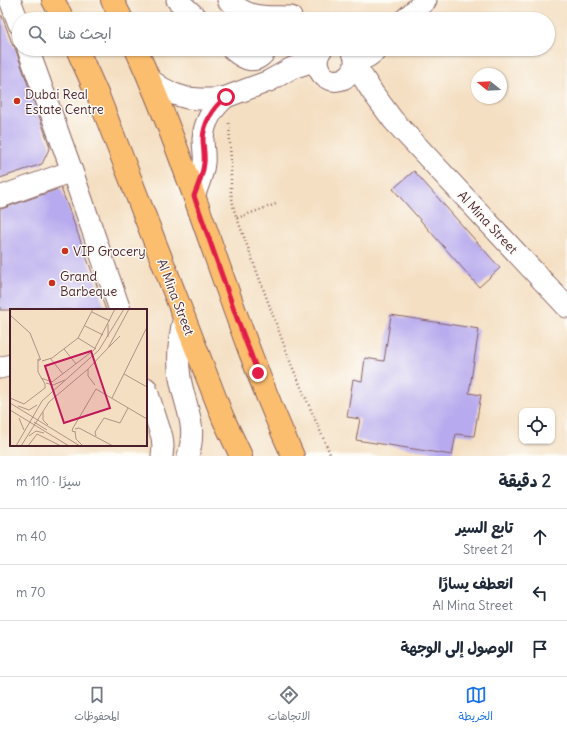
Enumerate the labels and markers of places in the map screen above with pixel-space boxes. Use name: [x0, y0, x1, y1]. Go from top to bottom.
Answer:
place label: Dubai Real Estate Centre: [25, 86, 104, 118]
marker: Dubai Real Estate Centre: [12, 96, 22, 106]
place label: VIP Grocery: [73, 243, 146, 260]
marker: VIP Grocery: [60, 246, 70, 256]
place label: Grand Barbeque: [60, 268, 117, 300]
marker: Grand Barbeque: [47, 278, 57, 288]

